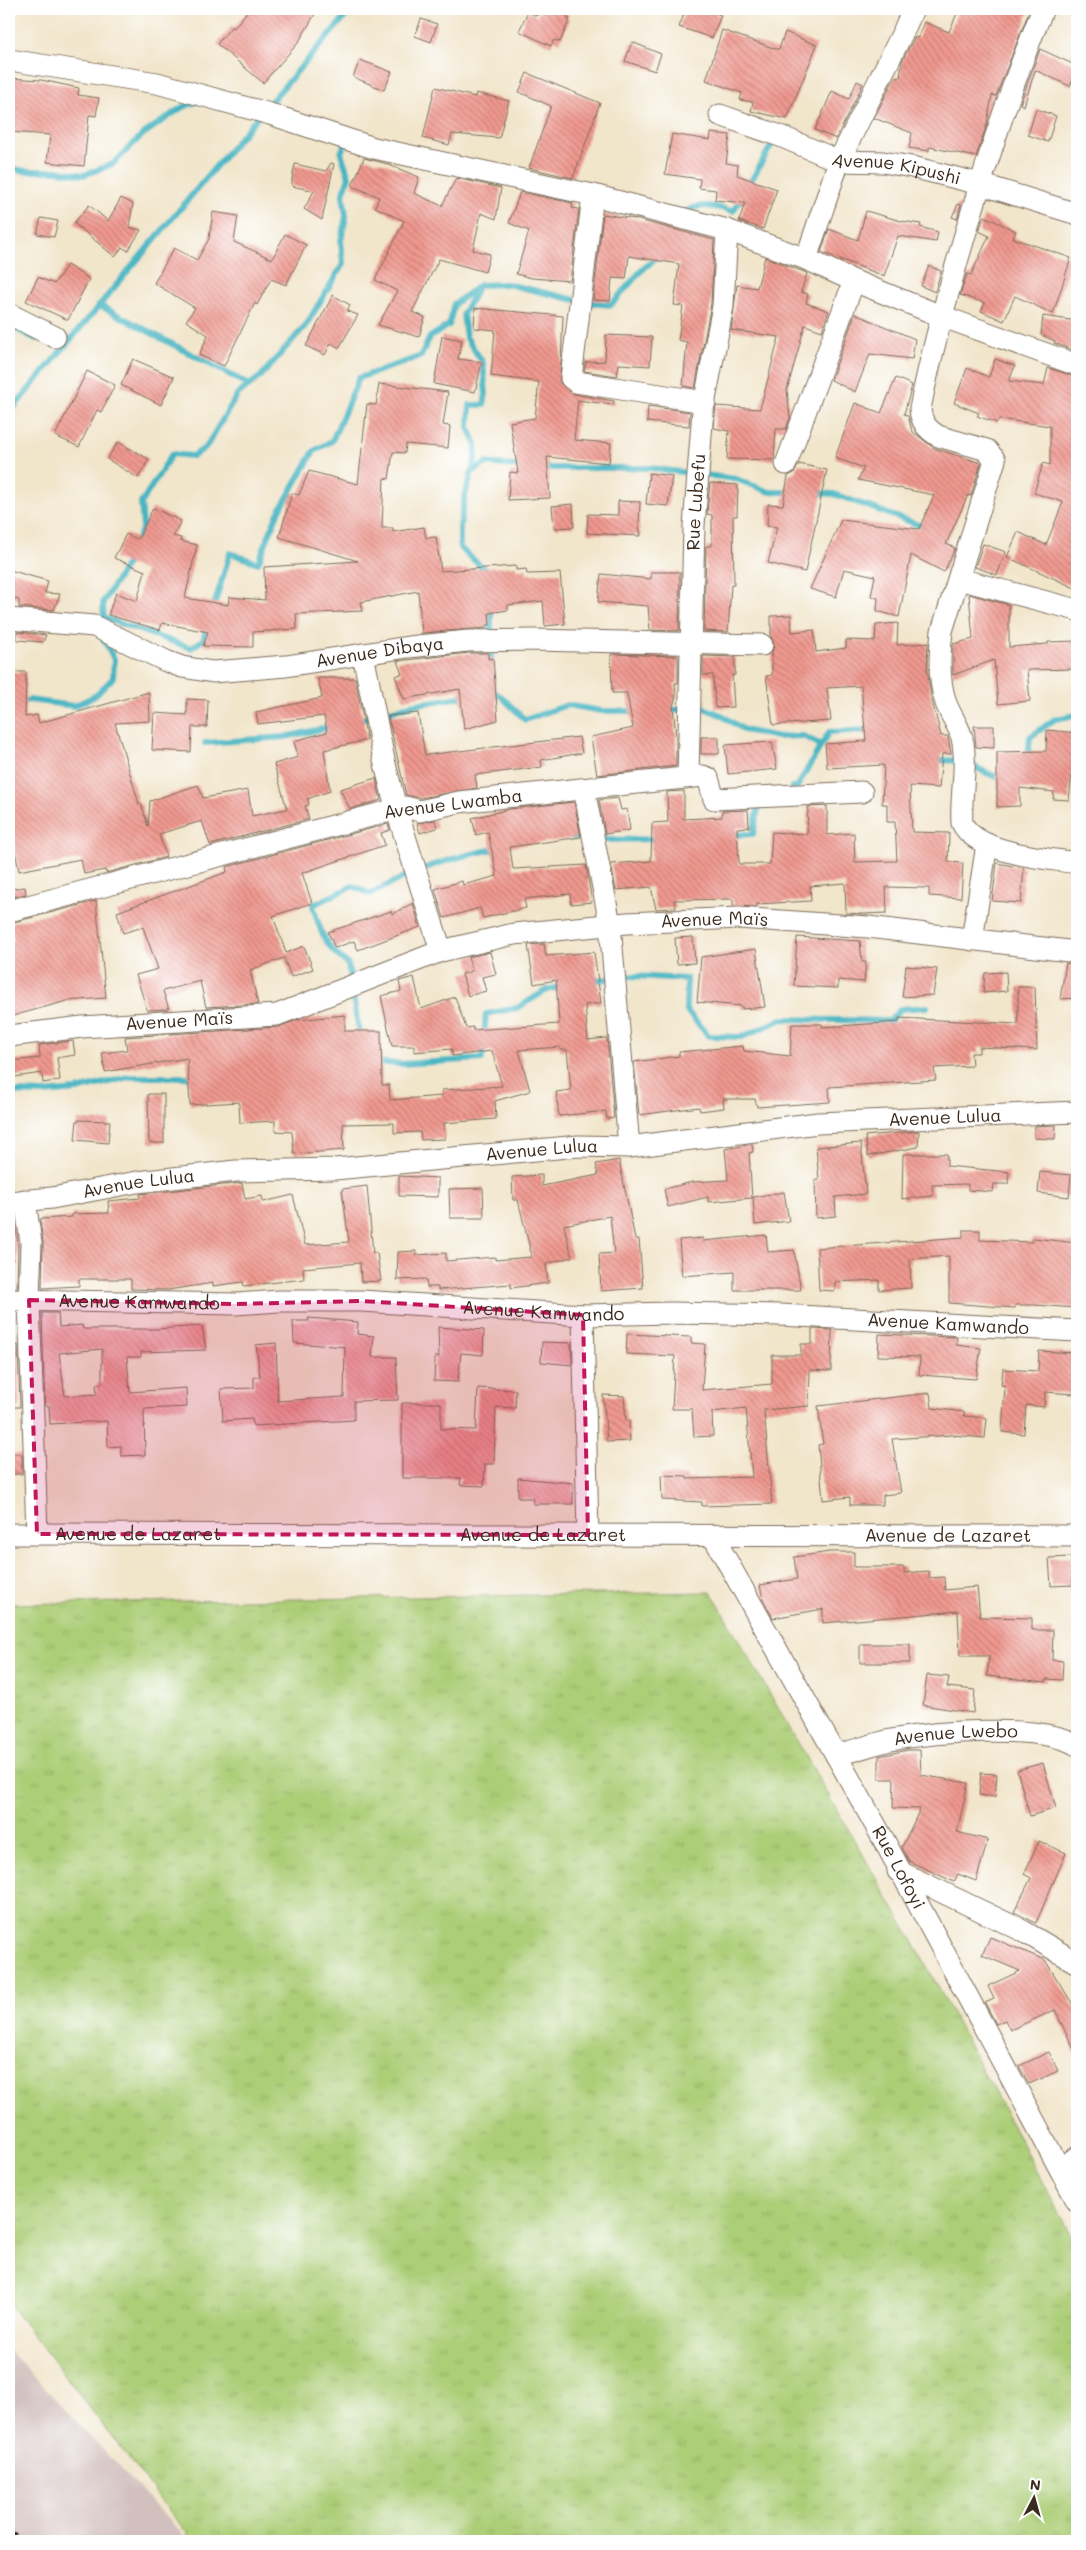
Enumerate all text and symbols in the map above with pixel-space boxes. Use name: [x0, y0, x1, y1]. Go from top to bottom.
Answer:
street label: Avenue Kipushi: [829, 146, 964, 190]
street label: Rue Lubefu: [680, 453, 711, 551]
street label: Avenue Dibaya: [314, 630, 445, 672]
street label: Avenue Lwamba: [382, 783, 524, 823]
street label: Avenue Maïs: [660, 905, 769, 932]
street label: Avenue Maïs: [125, 1005, 234, 1035]
street label: Avenue Lulua: [888, 1102, 1002, 1131]
street label: Avenue Lulua: [484, 1133, 598, 1166]
street label: Avenue Lulua: [80, 1163, 196, 1203]
street label: Avenue Kamwando: [58, 1288, 220, 1315]
street label: Avenue Kamwando: [462, 1294, 625, 1326]
street label: Avenue Kamwando: [867, 1307, 1030, 1339]
street label: Avenue de Lazaret: [55, 1521, 221, 1545]
street label: Avenue de Lazaret: [460, 1522, 626, 1546]
street label: Avenue de Lazaret: [865, 1523, 1031, 1547]
street label: Avenue Lwebo: [891, 1718, 1019, 1750]
street label: Rue Lofoyi: [867, 1821, 932, 1913]
north arrow: [1008, 2472, 1058, 2522]
text: N: [1029, 2475, 1042, 2495]

